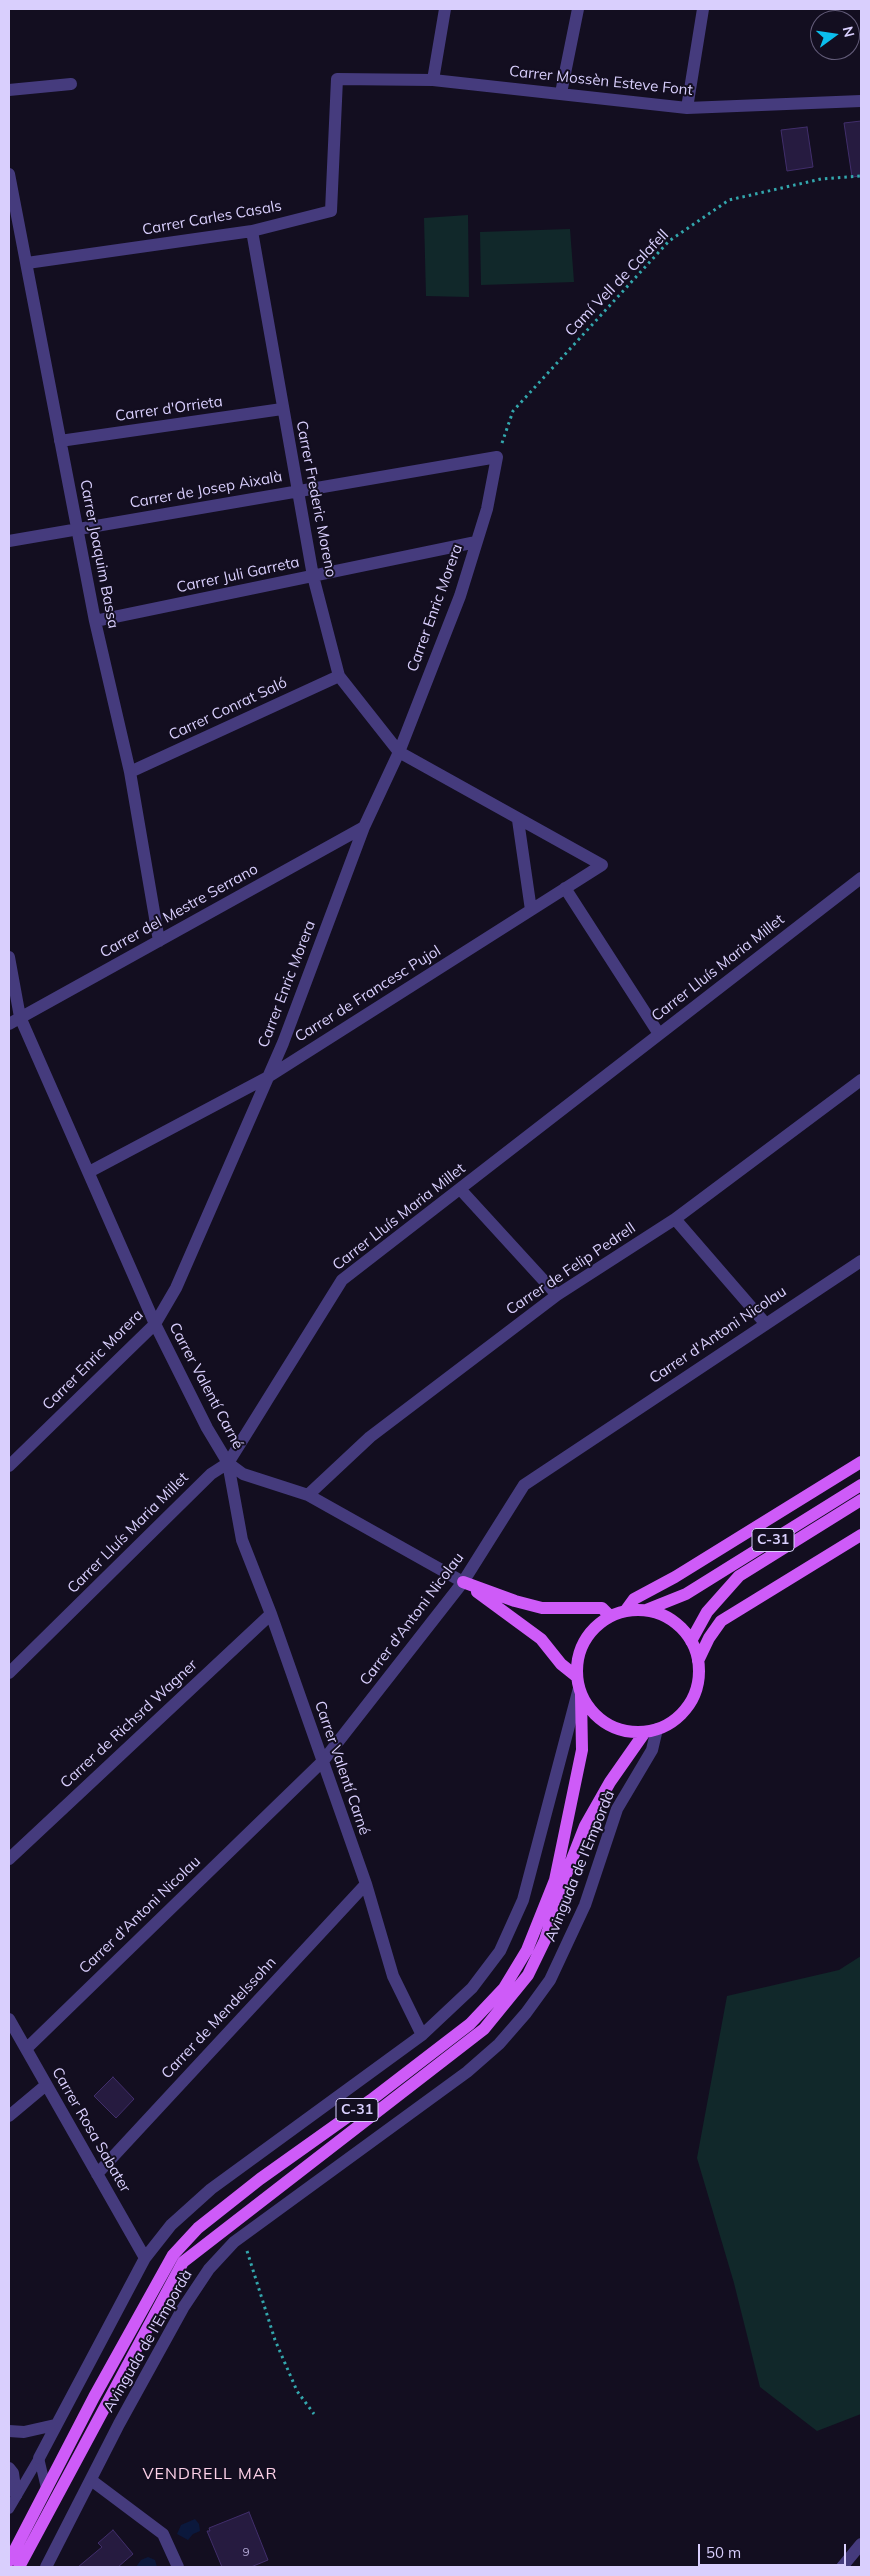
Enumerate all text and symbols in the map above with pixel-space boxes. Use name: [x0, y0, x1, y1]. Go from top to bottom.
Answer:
north arrow: [810, 10, 860, 60]
text: N: [839, 24, 859, 39]
street label: Carrer Mossèn Esteve Font: [508, 62, 694, 100]
street label: Carrer Carles Casals: [141, 197, 283, 239]
street label: Camí Vell de Calafell: [561, 226, 673, 340]
street label: Carrer d'Orrieta: [114, 393, 224, 425]
street label: Carrer Frederic Moreno: [292, 419, 340, 579]
street label: Carrer de Josep Aixalà: [128, 468, 284, 512]
street label: Carrer Joaquim Bassa: [76, 478, 122, 630]
street label: Carrer Enric Morera: [404, 542, 466, 674]
street label: Carrer Juli Garreta: [175, 553, 301, 597]
street label: Carrer Conrat Saló: [166, 674, 290, 744]
street label: Carrer del Mestre Serrano: [97, 860, 261, 962]
street label: Carrer Lluís Maria Millet: [648, 911, 788, 1025]
street label: Carrer Enric Morera: [254, 918, 320, 1050]
street label: Carrer de Francesc Pujol: [292, 942, 444, 1046]
street label: Carrer Lluís Maria Millet: [329, 1160, 469, 1274]
street label: Carrer de Felip Pedrell: [503, 1219, 639, 1319]
street label: Carrer d'Antoni Nicolau: [646, 1282, 790, 1388]
street label: Carrer Enric Morera: [39, 1306, 147, 1414]
street label: Carrer Valentí Carné: [165, 1320, 247, 1452]
street label: Carrer Lluís Maria Millet: [64, 1469, 192, 1597]
road number: C-31: [752, 1528, 794, 1552]
street label: Carrer d'Antoni Nicolau: [356, 1549, 468, 1689]
street label: Carrer de Richsrd Wagner: [57, 1656, 201, 1792]
street label: Carrer Valentí Carné: [311, 1699, 373, 1837]
street label: Avinguda de l'Empordà: [541, 1788, 619, 1944]
street label: Carrer d'Antoni Nicolau: [76, 1852, 204, 1978]
street label: Carrer de Mendelssohn: [158, 1953, 280, 2083]
street label: Carrer Rosa Sabater: [48, 2064, 134, 2196]
road number: C-31: [336, 2098, 378, 2122]
street label: Avinguda de l'Empordà: [100, 2267, 196, 2415]
district label: VENDRELL MAR: [141, 2464, 279, 2484]
scale bar: [700, 2534, 848, 2566]
text: 50 m: [706, 2543, 741, 2562]
house number: 9: [242, 2545, 250, 2559]

